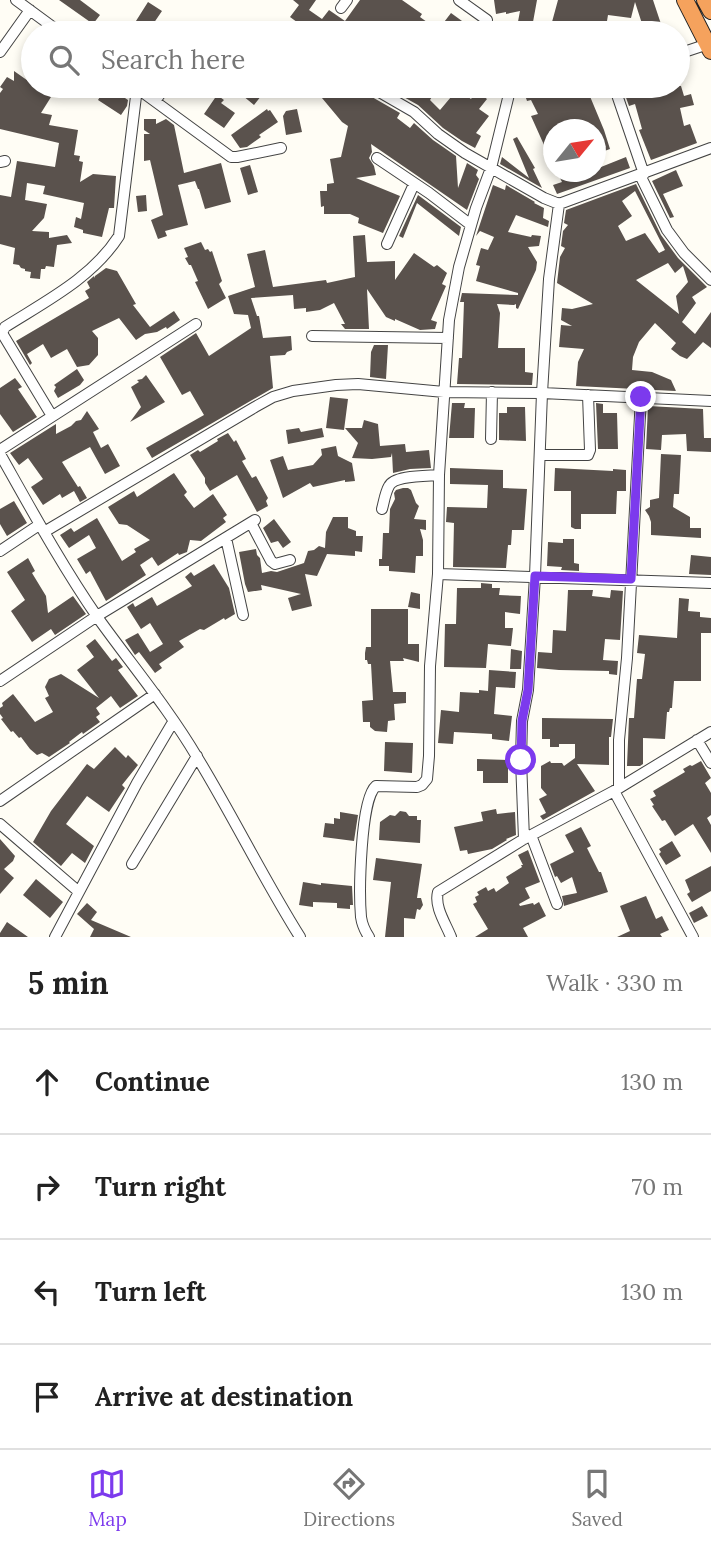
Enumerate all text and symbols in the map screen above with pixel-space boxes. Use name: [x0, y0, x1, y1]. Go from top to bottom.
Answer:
search box: [21, 21, 690, 98]
icon: search: [45, 41, 83, 79]
text: Search here: [101, 43, 245, 76]
north arrow: [543, 119, 606, 182]
route end: [625, 381, 656, 412]
route start: [505, 744, 536, 775]
text: 5 min: [28, 964, 109, 1002]
text: Walk · 330 m: [546, 968, 683, 997]
icon: ahead: [28, 1063, 66, 1101]
text: Continue: [95, 1065, 210, 1098]
text: 130 m: [621, 1067, 683, 1096]
icon: right: [28, 1168, 66, 1206]
text: Turn right: [95, 1170, 226, 1203]
text: 70 m: [632, 1172, 683, 1201]
icon: left: [28, 1273, 66, 1311]
text: Turn left: [95, 1275, 206, 1308]
text: 130 m: [621, 1277, 683, 1306]
icon: arrive: [28, 1378, 66, 1416]
text: Arrive at destination: [95, 1380, 353, 1413]
tab: Map: [88, 1465, 127, 1531]
tab: Directions: [303, 1465, 395, 1531]
tab: Saved: [571, 1465, 623, 1531]

